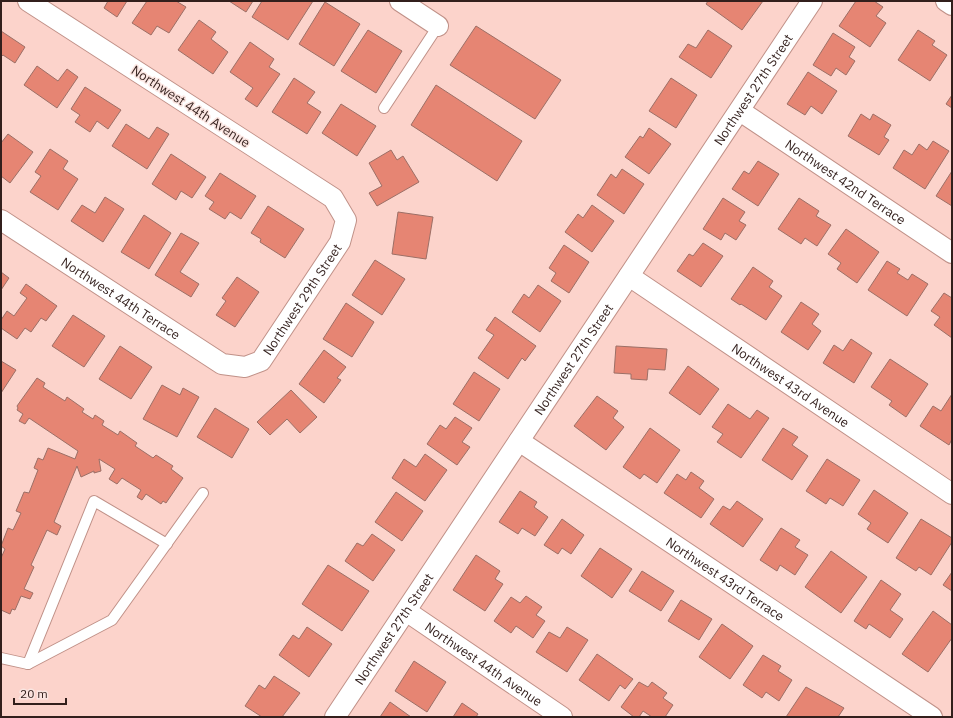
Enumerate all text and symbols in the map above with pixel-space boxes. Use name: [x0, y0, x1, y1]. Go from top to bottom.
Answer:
street label: Northwest 27th Street: [710, 31, 797, 149]
street label: Northwest 44th Avenue: [128, 62, 253, 151]
street label: Northwest 42nd Terrace: [782, 136, 909, 229]
street label: Northwest 29th Street: [259, 241, 346, 359]
street label: Northwest 44th Terrace: [58, 254, 183, 343]
street label: Northwest 27th Street: [531, 300, 617, 418]
street label: Northwest 43rd Avenue: [728, 340, 853, 431]
street label: Northwest 43rd Terrace: [662, 534, 787, 625]
street label: Northwest 27th Street: [351, 570, 437, 688]
street label: Northwest 44th Avenue: [421, 618, 545, 710]
scale bar: [14, 680, 66, 706]
text: 20 m: [20, 686, 48, 701]

